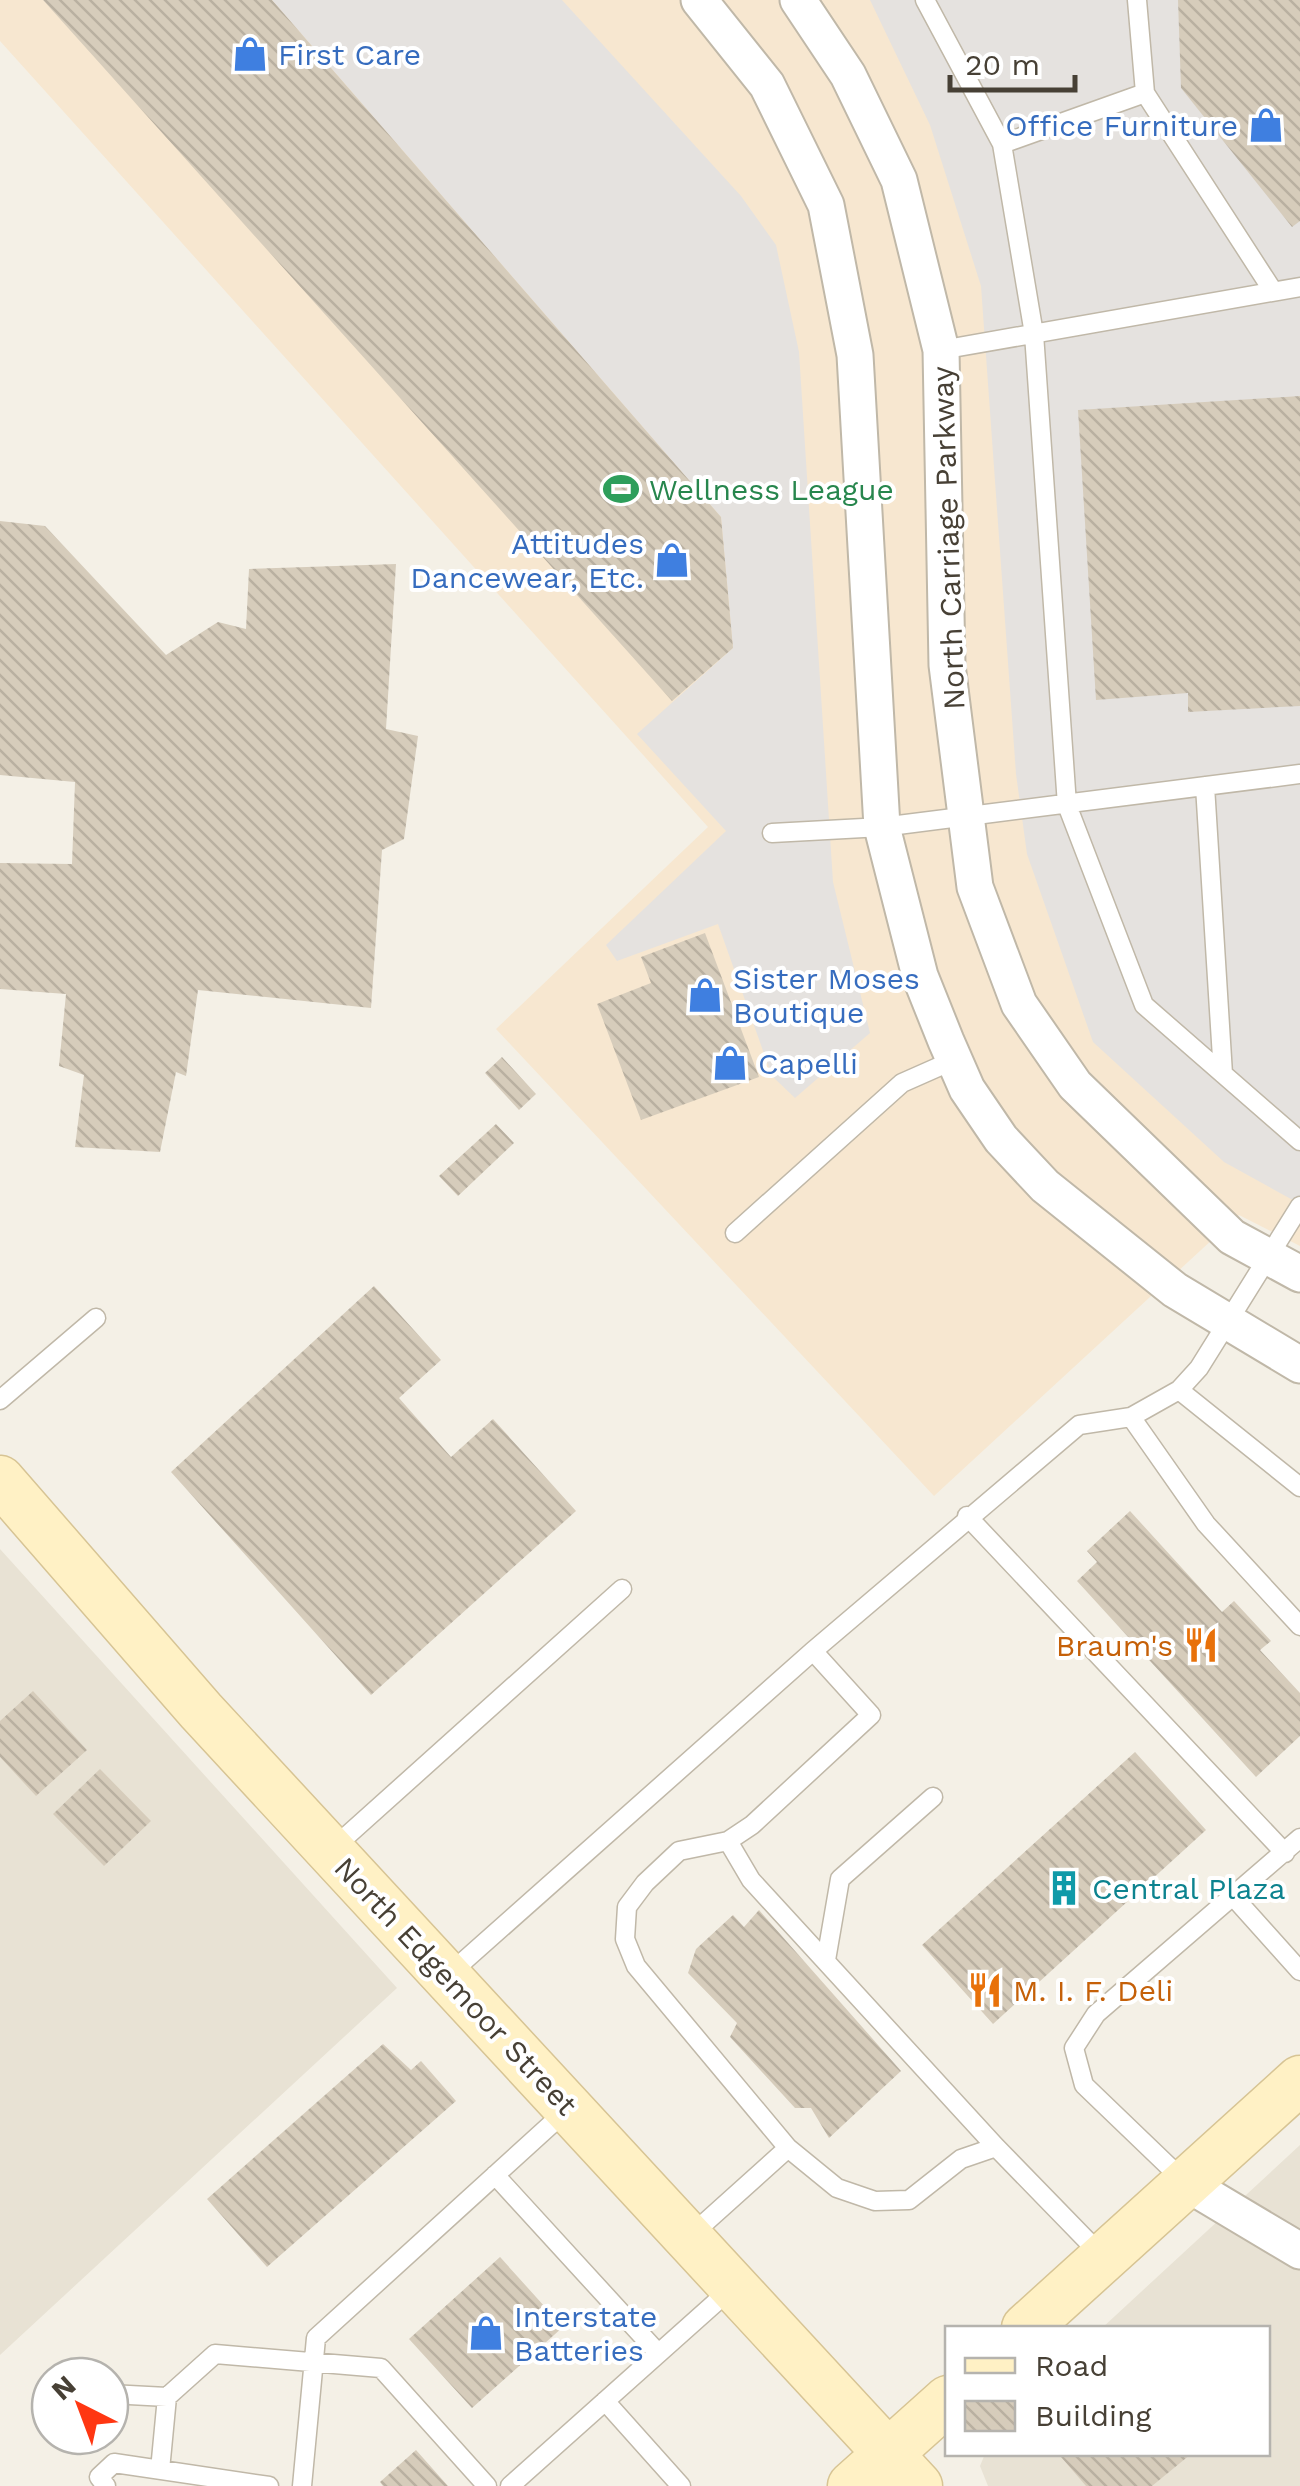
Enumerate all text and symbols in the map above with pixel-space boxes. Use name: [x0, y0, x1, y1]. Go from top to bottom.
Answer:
scale bar: [950, 30, 1075, 92]
shop icon: First Care: [231, 35, 269, 73]
place label: First Care: [278, 37, 421, 72]
text: 20 m: [965, 47, 1040, 82]
shop icon: Office Furniture: [1247, 106, 1285, 144]
place label: Office Furniture: [1005, 108, 1238, 143]
street label: North Carriage Parkway: [924, 365, 971, 710]
sports icon: Wellness League: [602, 470, 640, 508]
place label: Wellness League: [649, 472, 894, 507]
place label: Attitudes Dancewear, Etc.: [410, 526, 644, 595]
shop icon: Attitudes Dancewear, Etc.: [653, 541, 691, 579]
place label: Sister Moses Boutique: [733, 961, 920, 1030]
shop icon: Sister Moses Boutique: [686, 976, 724, 1014]
shop icon: Capelli: [711, 1044, 749, 1082]
place label: Capelli: [758, 1046, 858, 1081]
restaurant icon: Braum's: [1182, 1626, 1220, 1664]
place label: Braum's: [1056, 1628, 1173, 1663]
street label: North Edgemoor Street: [327, 1850, 585, 2123]
building icon: Central Plaza: [1045, 1869, 1083, 1907]
place label: Central Plaza: [1092, 1871, 1285, 1906]
restaurant icon: M. I. F. Deli: [966, 1971, 1004, 2009]
place label: M. I. F. Deli: [1013, 1973, 1173, 2008]
place label: Interstate Batteries: [514, 2299, 657, 2368]
shop icon: Interstate Batteries: [467, 2314, 505, 2352]
legend: [945, 2326, 1270, 2456]
text: Road: [1035, 2348, 1108, 2383]
north arrow: [30, 2356, 130, 2456]
text: N: [45, 2369, 82, 2407]
text: Building: [1035, 2398, 1152, 2433]

